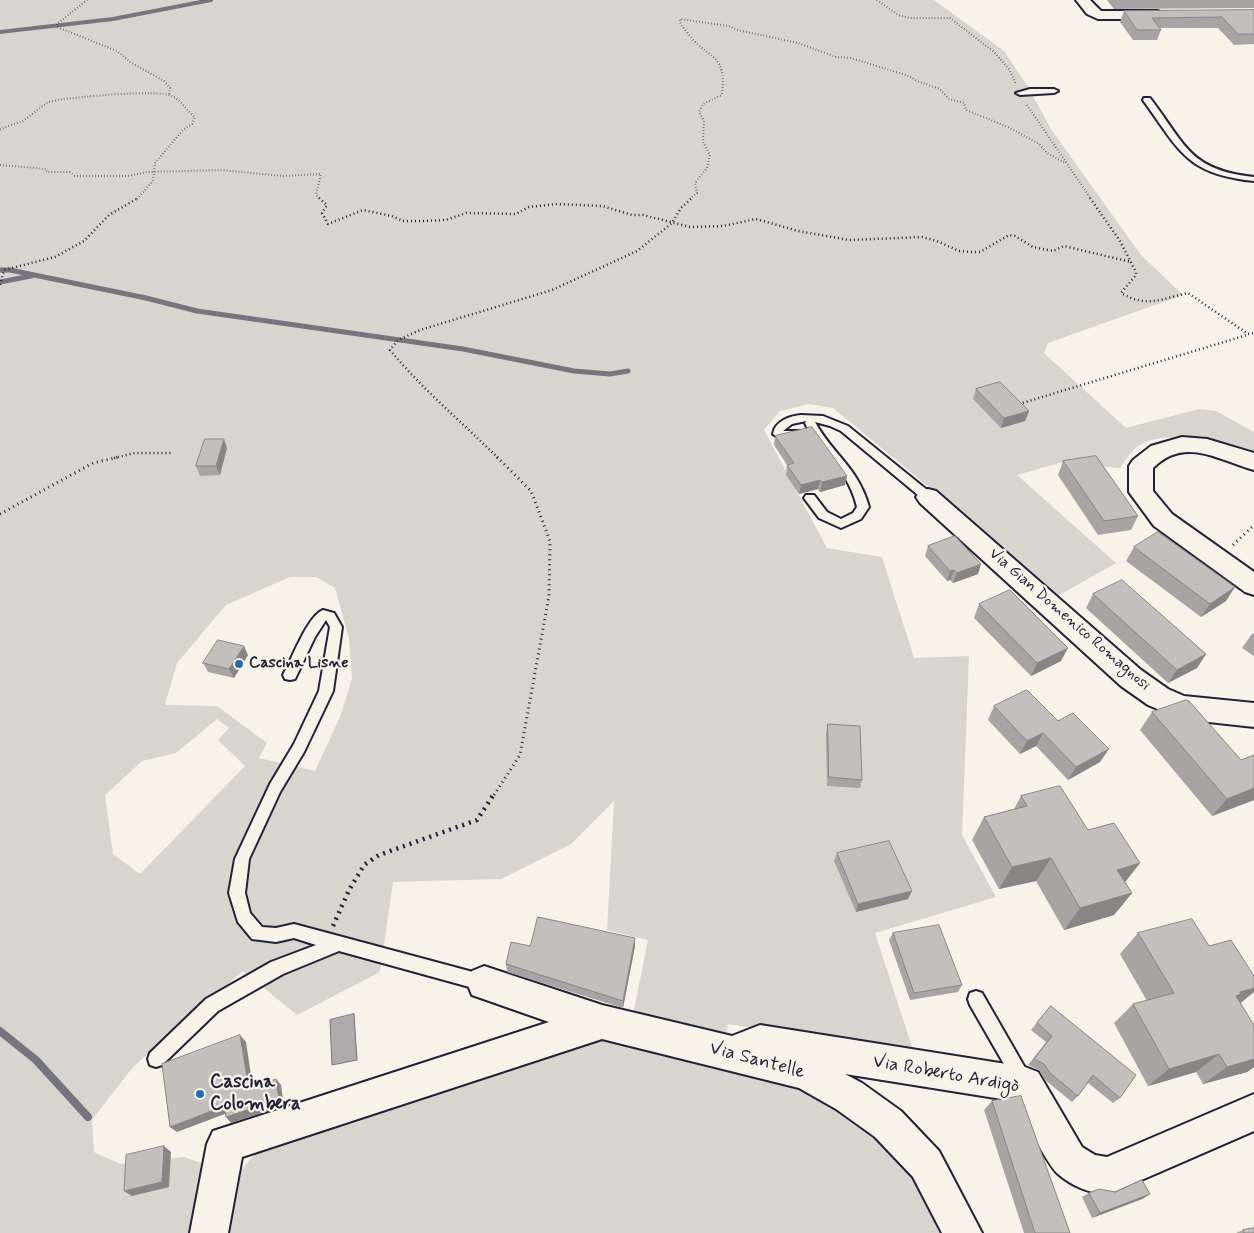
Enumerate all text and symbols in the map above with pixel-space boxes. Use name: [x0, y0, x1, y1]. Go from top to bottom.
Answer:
street label: Via Gian Domenico Romagnosi: [984, 545, 1154, 695]
place label: Cascina Lisne: [249, 654, 348, 674]
marker: Cascina Lisne: [233, 658, 245, 670]
street label: Via Santelle: [707, 1037, 807, 1085]
street label: Via Roberto Ardigò: [871, 1051, 1021, 1099]
place label: Cascina Colombera: [210, 1072, 301, 1116]
marker: Cascina Colombera: [194, 1088, 206, 1100]

